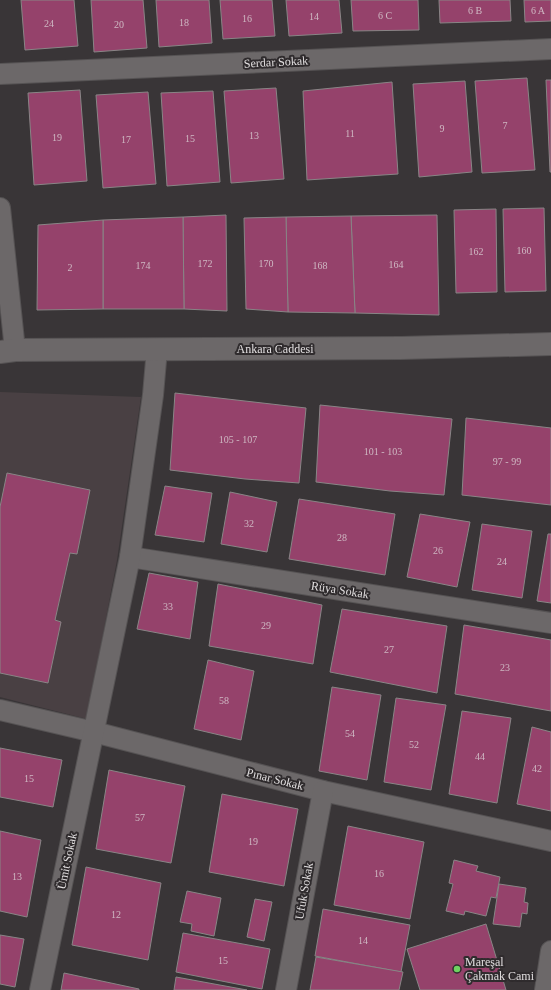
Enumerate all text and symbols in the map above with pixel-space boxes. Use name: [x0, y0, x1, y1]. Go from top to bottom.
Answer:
house number: 6 B: [468, 5, 482, 16]
house number: 6 A: [531, 5, 546, 16]
house number: 6 C: [378, 10, 392, 21]
house number: 14: [309, 11, 319, 22]
house number: 16: [242, 13, 252, 24]
house number: 18: [179, 17, 189, 28]
house number: 24: [44, 18, 54, 29]
house number: 20: [114, 19, 124, 30]
street label: Serdar Sokak: [244, 53, 308, 71]
house number: 7: [503, 120, 508, 131]
house number: 9: [440, 123, 445, 134]
house number: 11: [345, 128, 355, 139]
house number: 13: [249, 130, 259, 141]
house number: 19: [52, 132, 62, 143]
house number: 15: [185, 133, 195, 144]
house number: 17: [121, 134, 131, 145]
house number: 160: [517, 245, 532, 256]
house number: 162: [469, 246, 484, 257]
house number: 172: [198, 258, 213, 269]
house number: 170: [259, 258, 274, 269]
house number: 164: [389, 259, 404, 270]
house number: 174: [136, 260, 151, 271]
house number: 168: [313, 260, 328, 271]
house number: 2: [68, 262, 73, 273]
street label: Ankara Caddesi: [237, 342, 314, 356]
house number: 105 - 107: [219, 434, 257, 445]
house number: 101 - 103: [364, 446, 402, 457]
house number: 97 - 99: [493, 456, 521, 467]
house number: 32: [244, 518, 254, 529]
house number: 28: [337, 532, 347, 543]
house number: 26: [433, 545, 443, 556]
house number: 24: [497, 556, 507, 567]
street label: Rüya Sokak: [310, 579, 370, 601]
house number: 33: [163, 601, 173, 612]
house number: 29: [261, 620, 271, 631]
house number: 27: [384, 644, 394, 655]
house number: 23: [500, 662, 510, 673]
house number: 58: [219, 695, 229, 706]
house number: 54: [345, 728, 355, 739]
house number: 52: [409, 739, 419, 750]
house number: 44: [475, 751, 485, 762]
house number: 42: [532, 763, 542, 774]
street label: Pınar Sokak: [245, 765, 305, 793]
house number: 15: [24, 773, 34, 784]
house number: 57: [135, 812, 145, 823]
street label: Ümit Sokak: [54, 831, 80, 891]
house number: 19: [248, 836, 258, 847]
street label: Ufuk Sokak: [292, 861, 316, 921]
house number: 16: [374, 868, 384, 879]
house number: 13: [12, 871, 22, 882]
house number: 12: [111, 909, 121, 920]
house number: 14: [358, 935, 368, 946]
house number: 15: [218, 955, 228, 966]
place label: Mareşal Çakmak Cami: [465, 955, 535, 983]
marker: Mareşal Çakmak Cami: [452, 964, 462, 974]

